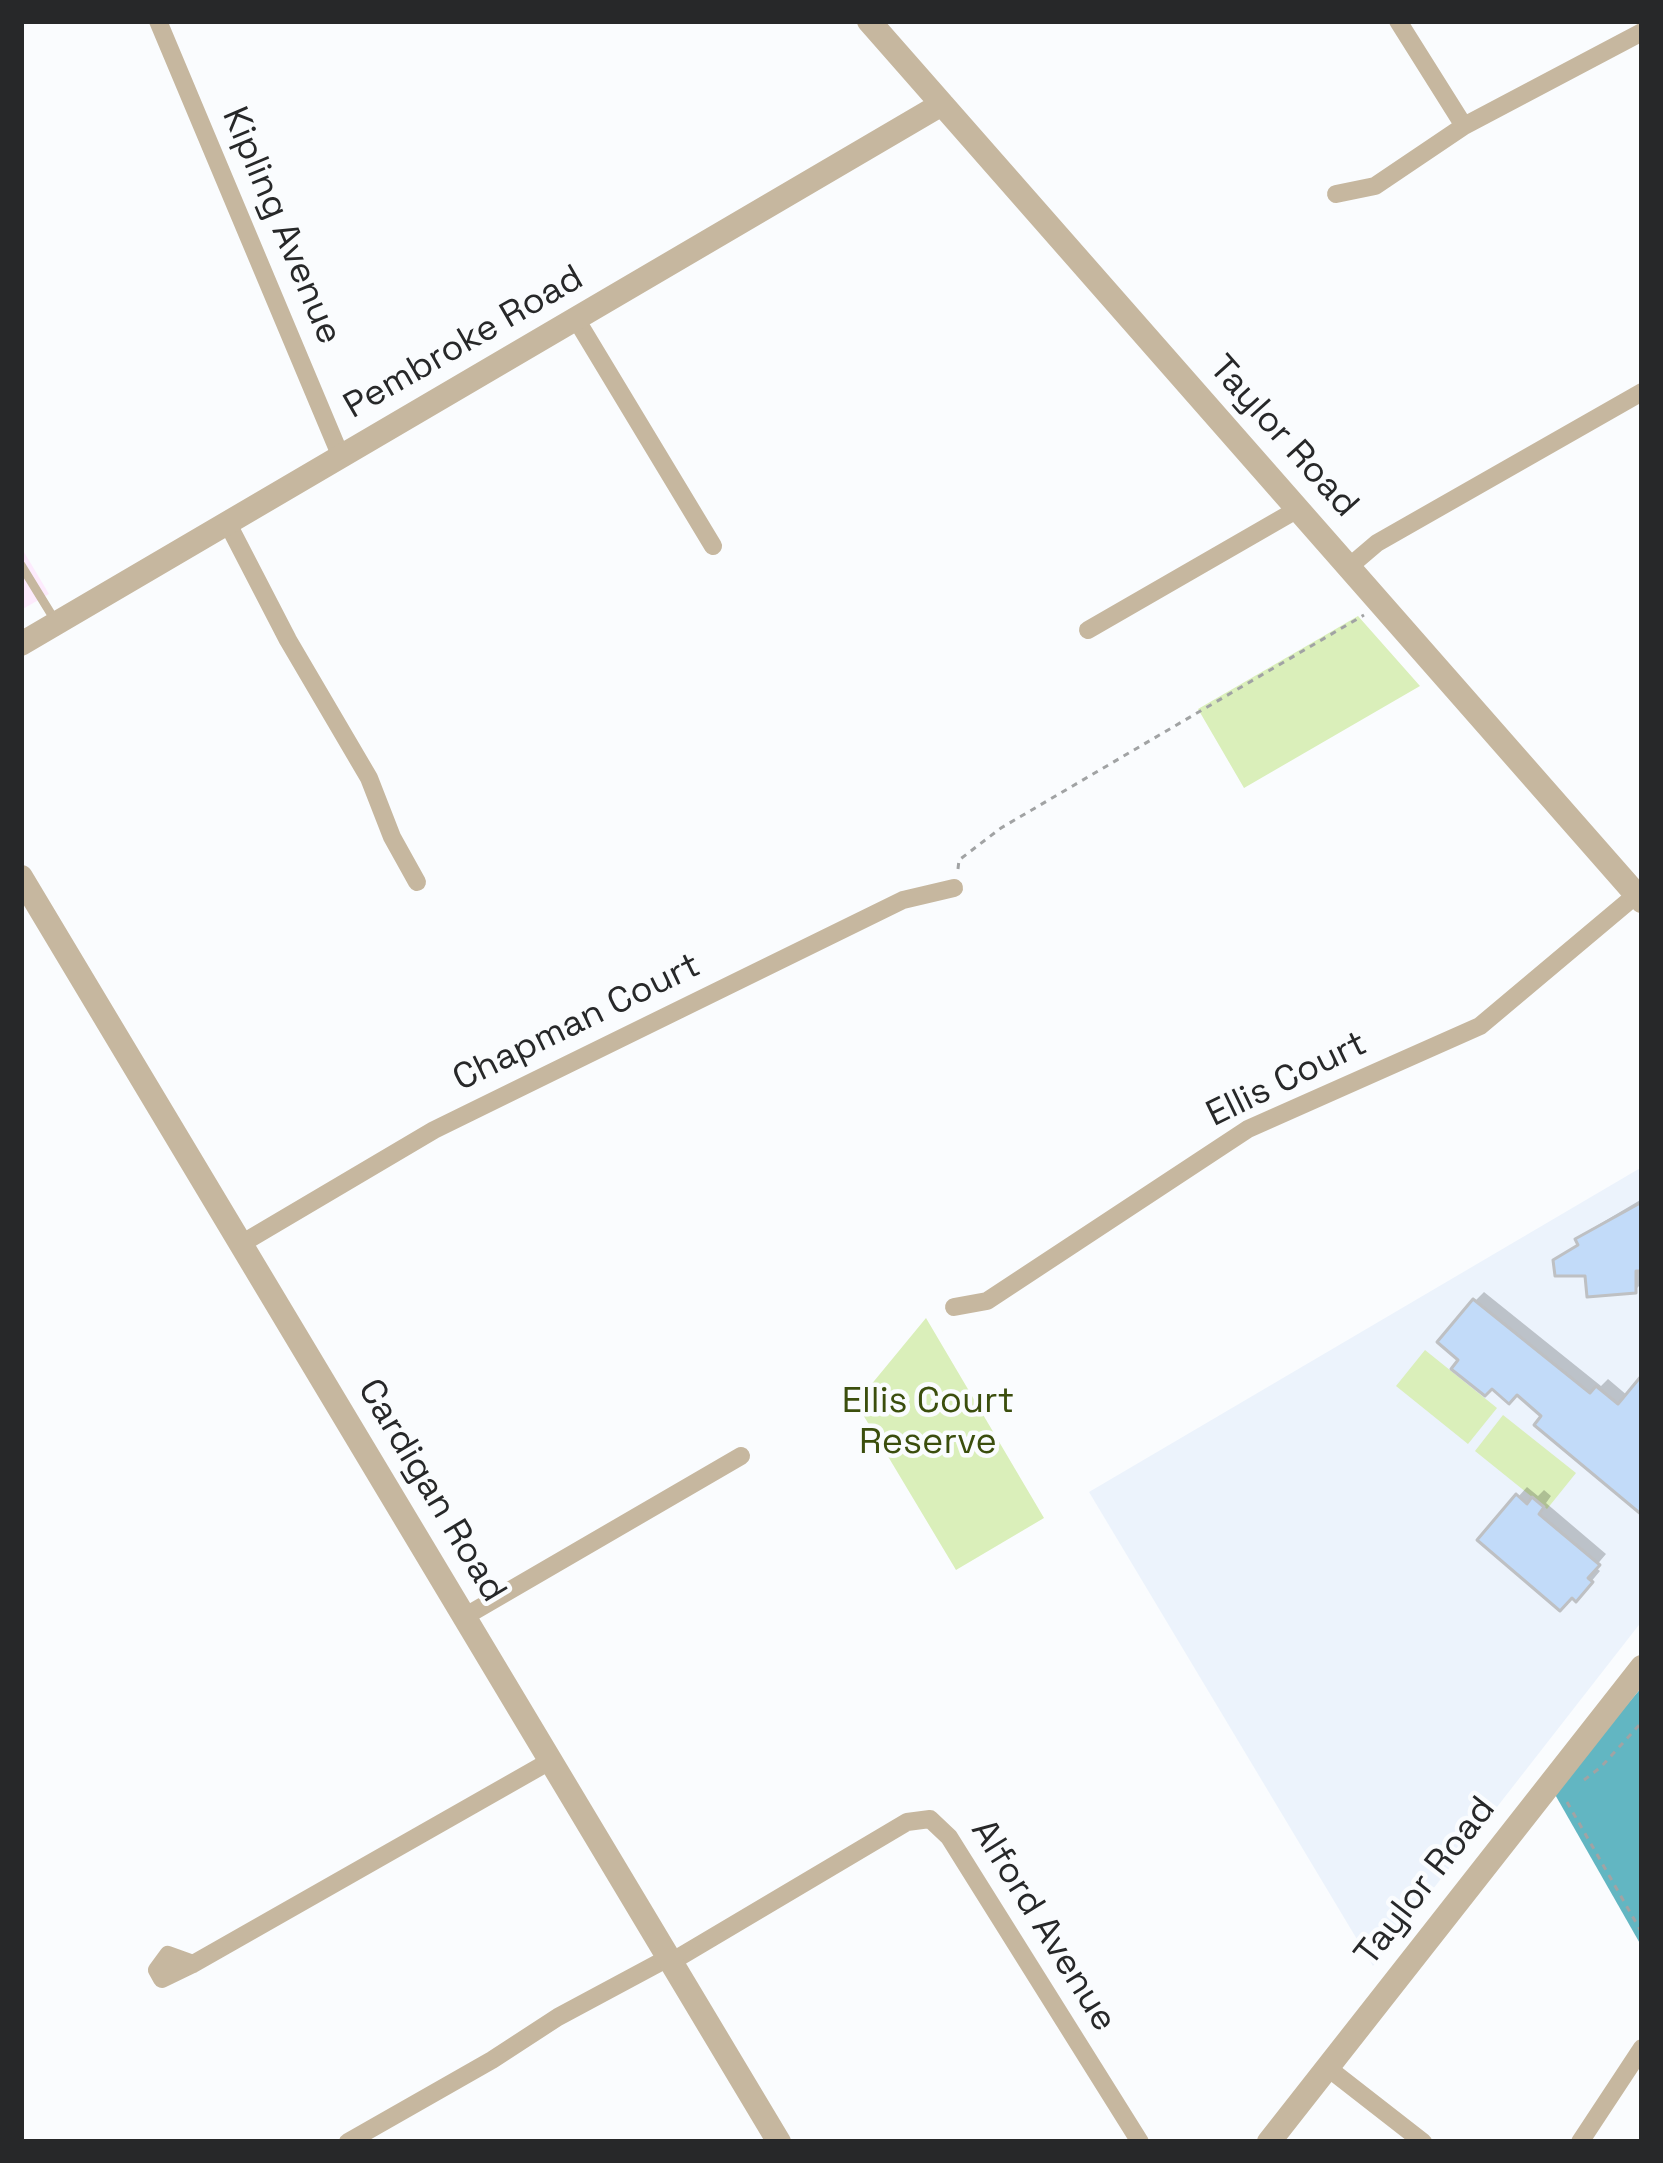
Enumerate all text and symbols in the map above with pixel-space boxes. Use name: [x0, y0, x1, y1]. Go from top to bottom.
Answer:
street label: Kipling Avenue: [212, 101, 350, 351]
street label: Pembroke Road: [337, 257, 591, 429]
street label: Taylor Road: [1199, 347, 1367, 527]
street label: Chapman Court: [446, 945, 708, 1101]
street label: Ellis Court: [1200, 1023, 1374, 1137]
street label: Cardigan Road: [348, 1372, 514, 1610]
park label: Ellis Court Reserve: [842, 1380, 1014, 1465]
street label: Taylor Road: [1347, 1789, 1505, 1975]
street label: Alford Avenue: [961, 1812, 1125, 2040]

